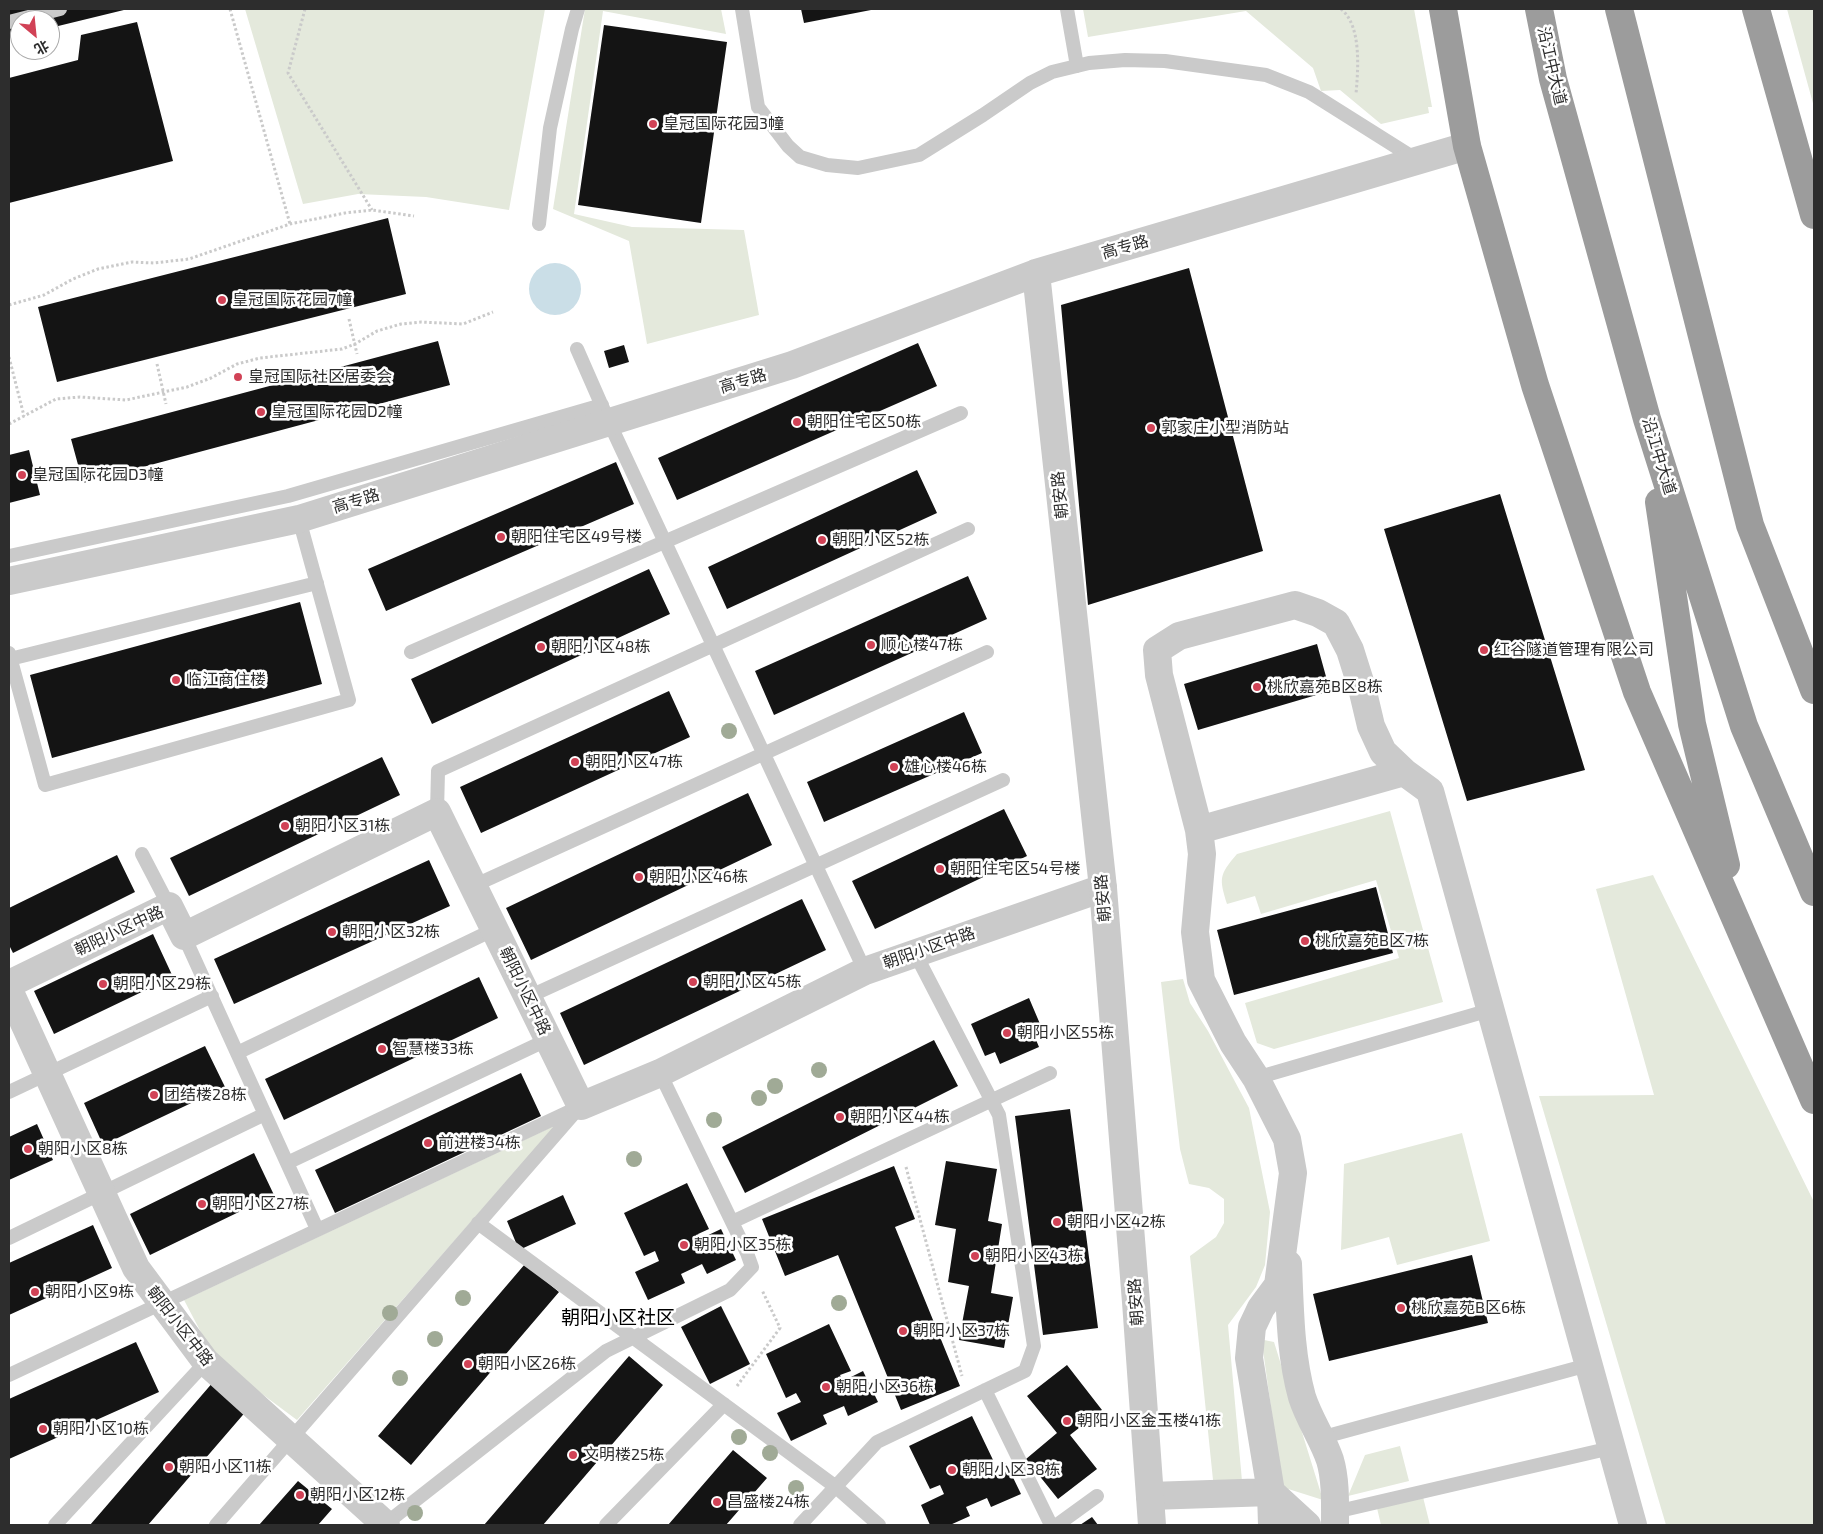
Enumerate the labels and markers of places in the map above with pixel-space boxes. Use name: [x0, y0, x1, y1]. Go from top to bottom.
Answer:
place label: 皇冠国际花园3幢: [663, 114, 784, 134]
marker: 皇冠国际花园3幢: [647, 118, 659, 130]
place label: 皇冠国际花园7幢: [232, 290, 352, 310]
marker: 皇冠国际花园7幢: [216, 294, 228, 306]
place label: 皇冠国际社区居委会: [248, 367, 392, 387]
marker: 皇冠国际社区居委会: [232, 371, 244, 383]
place label: 皇冠国际花园D2幢: [271, 402, 403, 422]
marker: 皇冠国际花园D2幢: [255, 406, 267, 418]
place label: 朝阳住宅区50栋: [807, 412, 921, 432]
marker: 朝阳住宅区50栋: [791, 416, 803, 428]
place label: 郭家庄小型消防站: [1161, 418, 1289, 438]
marker: 郭家庄小型消防站: [1145, 422, 1157, 434]
place label: 皇冠国际花园D3幢: [32, 465, 164, 485]
marker: 皇冠国际花园D3幢: [16, 469, 28, 481]
place label: 朝阳住宅区49号楼: [511, 527, 642, 547]
place label: 朝阳小区52栋: [832, 530, 930, 550]
marker: 朝阳住宅区49号楼: [495, 531, 507, 543]
marker: 朝阳小区52栋: [816, 534, 828, 546]
place label: 顺心楼47栋: [881, 635, 963, 655]
place label: 朝阳小区48栋: [551, 637, 651, 657]
marker: 顺心楼47栋: [865, 639, 877, 651]
place label: 红谷隧道管理有限公司: [1494, 640, 1654, 660]
marker: 朝阳小区48栋: [535, 641, 547, 653]
marker: 红谷隧道管理有限公司: [1478, 644, 1490, 656]
place label: 临江商住楼: [186, 670, 266, 690]
marker: 临江商住楼: [170, 674, 182, 686]
place label: 桃欣嘉苑B区8栋: [1267, 677, 1383, 697]
marker: 桃欣嘉苑B区8栋: [1251, 681, 1263, 693]
place label: 朝阳小区47栋: [585, 752, 683, 772]
marker: 朝阳小区47栋: [569, 756, 581, 768]
place label: 雄心楼46栋: [904, 757, 987, 777]
marker: 雄心楼46栋: [888, 761, 900, 773]
place label: 朝阳小区31栋: [295, 816, 390, 836]
marker: 朝阳小区31栋: [279, 820, 291, 832]
place label: 朝阳住宅区54号楼: [950, 859, 1080, 879]
marker: 朝阳住宅区54号楼: [934, 863, 946, 875]
place label: 朝阳小区46栋: [649, 867, 748, 887]
marker: 朝阳小区46栋: [633, 871, 645, 883]
place label: 朝阳小区32栋: [342, 922, 440, 942]
marker: 朝阳小区32栋: [326, 926, 338, 938]
place label: 桃欣嘉苑B区7栋: [1315, 931, 1429, 951]
marker: 桃欣嘉苑B区7栋: [1299, 935, 1311, 947]
place label: 朝阳小区45栋: [703, 972, 801, 992]
place label: 朝阳小区29栋: [113, 974, 211, 994]
marker: 朝阳小区45栋: [687, 976, 699, 988]
marker: 朝阳小区29栋: [97, 978, 109, 990]
place label: 朝阳小区55栋: [1017, 1023, 1114, 1043]
marker: 朝阳小区55栋: [1001, 1027, 1013, 1039]
place label: 智慧楼33栋: [392, 1039, 474, 1059]
marker: 智慧楼33栋: [376, 1043, 388, 1055]
place label: 团结楼28栋: [164, 1085, 247, 1105]
marker: 团结楼28栋: [148, 1089, 160, 1101]
place label: 朝阳小区44栋: [850, 1107, 950, 1127]
marker: 朝阳小区44栋: [834, 1111, 846, 1123]
place label: 前进楼34栋: [438, 1133, 521, 1153]
marker: 前进楼34栋: [422, 1137, 434, 1149]
place label: 朝阳小区8栋: [38, 1139, 128, 1159]
marker: 朝阳小区8栋: [22, 1143, 34, 1155]
place label: 朝阳小区27栋: [212, 1194, 309, 1214]
marker: 朝阳小区27栋: [196, 1198, 208, 1210]
place label: 朝阳小区42栋: [1067, 1212, 1166, 1232]
marker: 朝阳小区42栋: [1051, 1216, 1063, 1228]
place label: 朝阳小区35栋: [694, 1235, 791, 1255]
marker: 朝阳小区35栋: [678, 1239, 690, 1251]
place label: 朝阳小区43栋: [985, 1246, 1084, 1266]
marker: 朝阳小区43栋: [969, 1250, 981, 1262]
place label: 朝阳小区9栋: [45, 1282, 134, 1302]
marker: 朝阳小区9栋: [29, 1286, 41, 1298]
place label: 桃欣嘉苑B区6栋: [1411, 1298, 1526, 1318]
marker: 桃欣嘉苑B区6栋: [1395, 1302, 1407, 1314]
place label: 朝阳小区37栋: [913, 1321, 1010, 1341]
marker: 朝阳小区37栋: [897, 1325, 909, 1337]
place label: 朝阳小区26栋: [478, 1354, 576, 1374]
marker: 朝阳小区26栋: [462, 1358, 474, 1370]
place label: 朝阳小区36栋: [836, 1377, 934, 1397]
marker: 朝阳小区36栋: [820, 1381, 832, 1393]
place label: 朝阳小区金玉楼41栋: [1077, 1411, 1221, 1431]
marker: 朝阳小区金玉楼41栋: [1061, 1415, 1073, 1427]
place label: 朝阳小区10栋: [53, 1419, 149, 1439]
marker: 朝阳小区10栋: [37, 1423, 49, 1435]
place label: 文明楼25栋: [583, 1445, 665, 1465]
marker: 文明楼25栋: [567, 1449, 579, 1461]
place label: 朝阳小区11栋: [179, 1457, 272, 1477]
place label: 朝阳小区38栋: [962, 1460, 1061, 1480]
marker: 朝阳小区11栋: [163, 1461, 175, 1473]
marker: 朝阳小区38栋: [946, 1464, 958, 1476]
place label: 朝阳小区12栋: [310, 1485, 405, 1505]
marker: 朝阳小区12栋: [294, 1489, 306, 1501]
place label: 昌盛楼24栋: [727, 1492, 810, 1512]
marker: 昌盛楼24栋: [711, 1496, 723, 1508]

